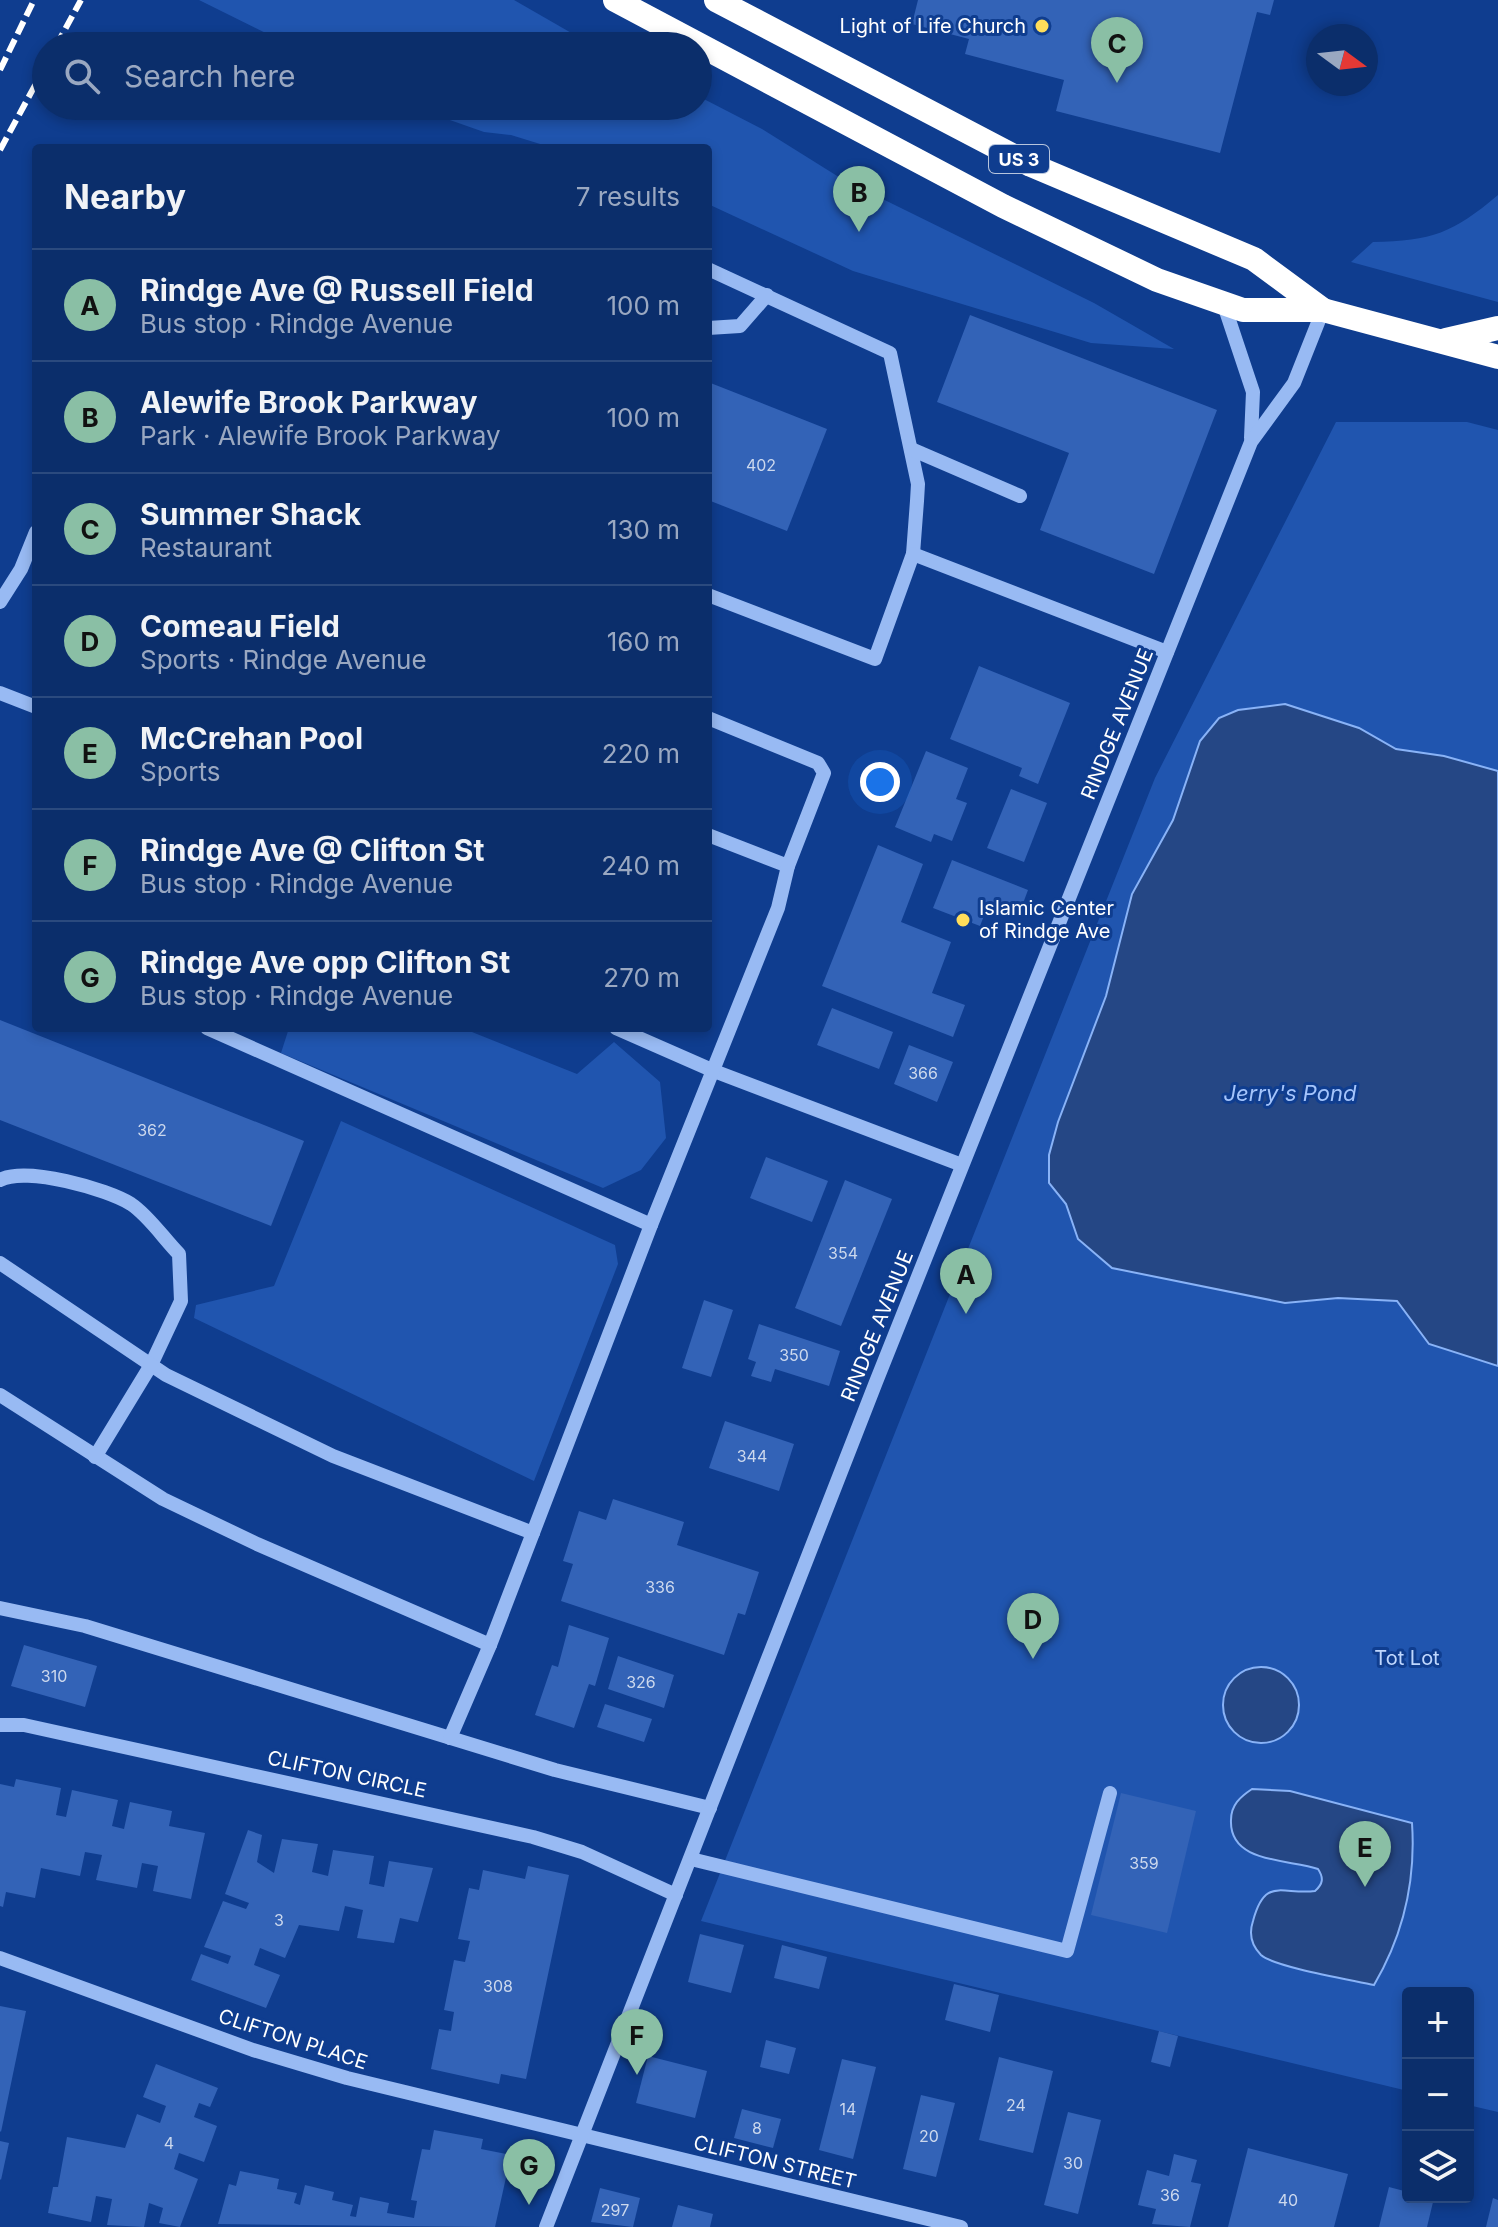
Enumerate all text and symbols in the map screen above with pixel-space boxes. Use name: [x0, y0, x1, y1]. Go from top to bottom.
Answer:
place label: Light of Life Church: [840, 14, 1026, 38]
marker: Light of Life Church: [1033, 17, 1051, 35]
pin: C: [1091, 17, 1143, 83]
north arrow: [1306, 24, 1378, 96]
search box: [32, 32, 712, 120]
icon: search: [60, 54, 104, 98]
text: Search here: [124, 58, 296, 94]
road number: US 3: [989, 145, 1049, 173]
pin: B: [833, 166, 885, 232]
text: Nearby: [64, 176, 186, 217]
text: 7 results: [576, 181, 680, 212]
text: Rindge Ave @ Russell Field: [140, 272, 534, 308]
text: A: [80, 290, 100, 321]
text: 100 m: [607, 290, 680, 321]
text: Bus stop · Rindge Avenue: [140, 308, 453, 339]
text: Alewife Brook Parkway: [140, 384, 478, 420]
text: B: [81, 402, 99, 433]
text: 100 m: [607, 402, 680, 433]
text: Park · Alewife Brook Parkway: [140, 420, 501, 451]
house number: 402: [746, 455, 776, 475]
text: Summer Shack: [140, 496, 361, 532]
text: C: [80, 514, 100, 545]
text: 130 m: [607, 514, 680, 545]
text: Restaurant: [140, 532, 272, 563]
text: Comeau Field: [140, 608, 340, 644]
text: D: [81, 626, 99, 657]
text: 160 m: [607, 626, 680, 657]
text: Sports · Rindge Avenue: [140, 644, 427, 675]
street label: RINDGE AVENUE: [1076, 645, 1158, 803]
text: McCrehan Pool: [140, 720, 363, 756]
text: E: [82, 738, 98, 769]
text: 220 m: [602, 738, 680, 769]
text: Sports: [140, 756, 220, 787]
your location: [860, 762, 900, 802]
text: Rindge Ave @ Clifton St: [140, 832, 484, 868]
text: F: [82, 850, 98, 881]
text: 240 m: [601, 850, 680, 881]
text: Bus stop · Rindge Avenue: [140, 868, 453, 899]
place label: Islamic Center of Rindge Ave: [979, 896, 1115, 943]
marker: Islamic Center of Rindge Ave: [954, 911, 972, 929]
text: Rindge Ave opp Clifton St: [140, 944, 510, 980]
text: G: [80, 962, 100, 993]
text: 270 m: [603, 962, 680, 993]
text: Bus stop · Rindge Avenue: [140, 980, 453, 1011]
house number: 366: [908, 1063, 938, 1083]
water label: Jerry's Pond: [1224, 1080, 1357, 1106]
house number: 362: [137, 1120, 167, 1140]
house number: 354: [828, 1243, 858, 1263]
street label: RINDGE AVENUE: [836, 1247, 918, 1405]
pin: A: [940, 1248, 992, 1314]
house number: 350: [779, 1345, 809, 1365]
house number: 344: [737, 1446, 767, 1466]
house number: 336: [645, 1577, 675, 1597]
pin: D: [1007, 1593, 1059, 1659]
park label: Tot Lot: [1374, 1646, 1440, 1670]
house number: 310: [41, 1666, 67, 1686]
house number: 326: [626, 1672, 656, 1692]
street label: CLIFTON CIRCLE: [265, 1745, 429, 1803]
pin: E: [1339, 1821, 1391, 1887]
house number: 359: [1129, 1853, 1159, 1873]
house number: 3: [274, 1910, 284, 1930]
house number: 308: [483, 1976, 513, 1996]
map controls: [1402, 1987, 1474, 2203]
button: +: [1402, 1987, 1474, 2059]
street label: CLIFTON PLACE: [215, 2004, 371, 2074]
pin: F: [611, 2009, 663, 2075]
button: −: [1402, 2059, 1474, 2131]
house number: 24: [1006, 2095, 1026, 2115]
house number: 14: [840, 2099, 856, 2119]
house number: 8: [752, 2118, 762, 2138]
house number: 20: [919, 2126, 939, 2146]
street label: CLIFTON STREET: [691, 2130, 859, 2194]
button: layers: [1402, 2131, 1474, 2203]
house number: 4: [164, 2133, 174, 2153]
pin: G: [503, 2139, 555, 2205]
house number: 30: [1063, 2153, 1083, 2173]
house number: 36: [1160, 2185, 1180, 2205]
house number: 40: [1278, 2190, 1298, 2210]
house number: 297: [601, 2200, 629, 2220]

